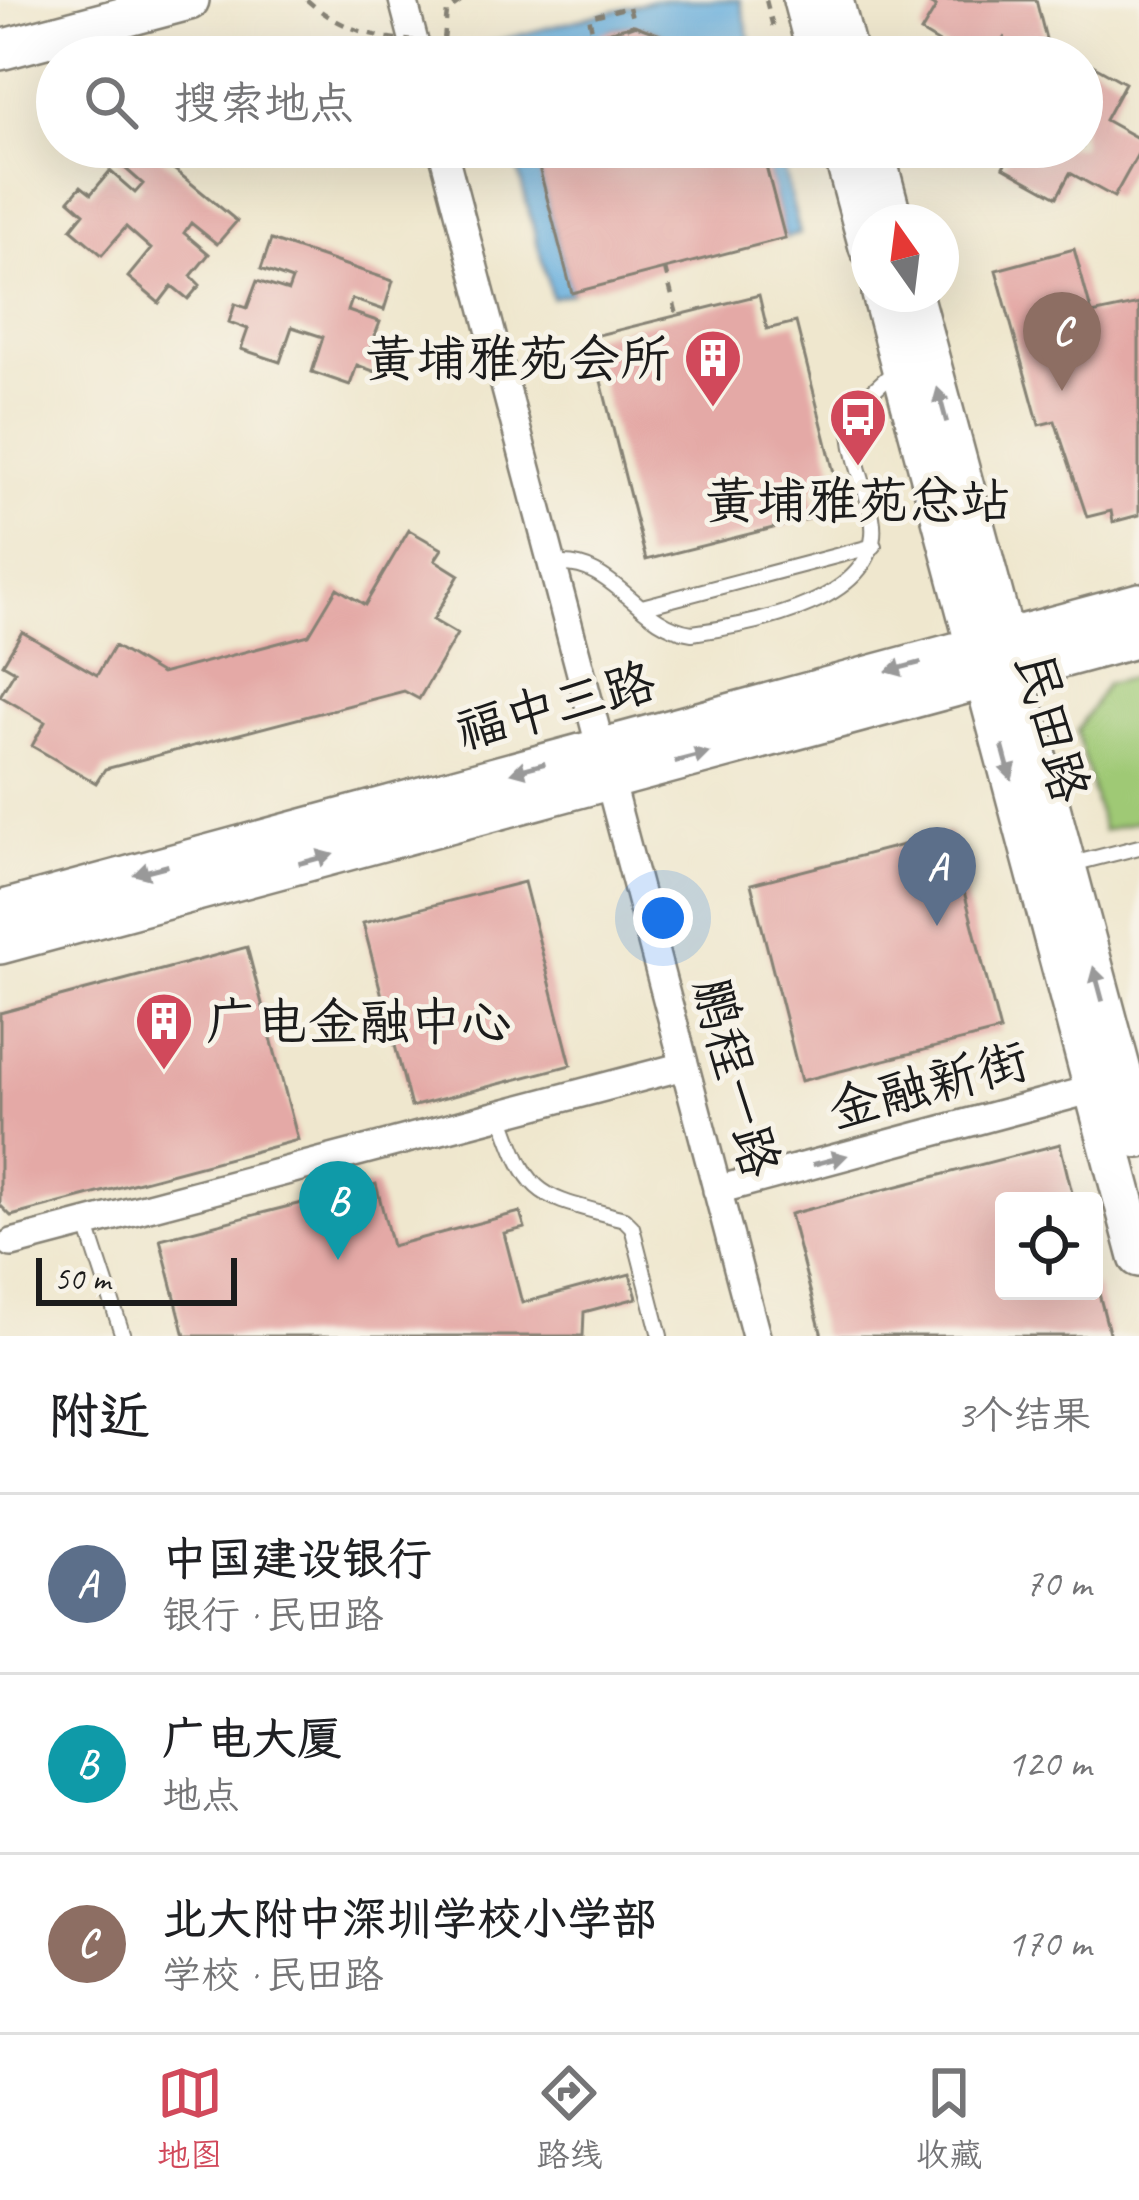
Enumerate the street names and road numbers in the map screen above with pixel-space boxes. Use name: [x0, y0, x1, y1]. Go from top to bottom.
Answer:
street label: 民田路: [1001, 645, 1103, 809]
street label: 福中三路: [448, 649, 662, 763]
street label: 鹏程一路: [679, 970, 793, 1184]
street label: 金融新街: [821, 1028, 1035, 1142]

